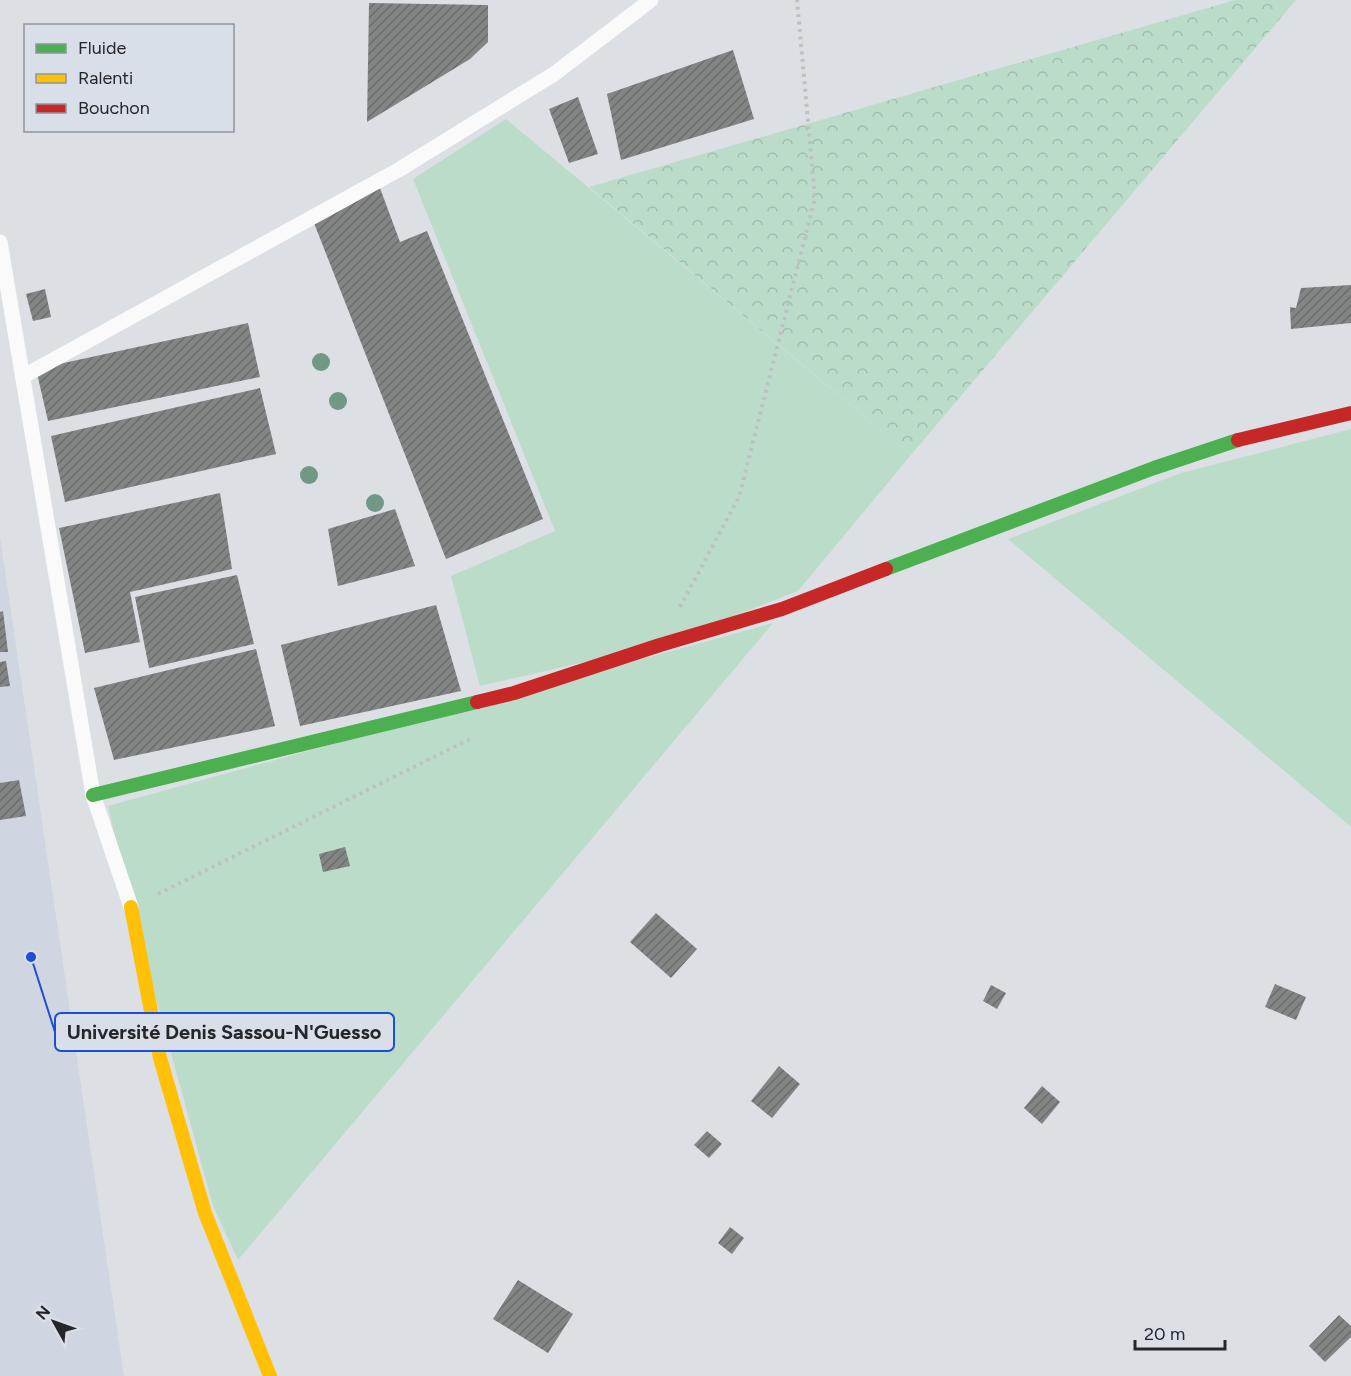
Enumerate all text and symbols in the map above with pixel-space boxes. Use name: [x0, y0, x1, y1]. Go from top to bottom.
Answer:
legend: [24, 24, 234, 132]
text: Fluide: [78, 37, 127, 59]
text: Ralenti: [78, 67, 133, 89]
text: Bouchon: [78, 97, 150, 119]
callout: Université Denis Sassou-N'Guesso: [55, 1013, 394, 1051]
text: Université Denis Sassou-N'Guesso: [67, 1020, 382, 1044]
north arrow: [24, 1292, 84, 1352]
text: N: [32, 1302, 54, 1324]
scale bar: [1135, 1313, 1225, 1351]
text: 20 m: [1144, 1323, 1185, 1345]

